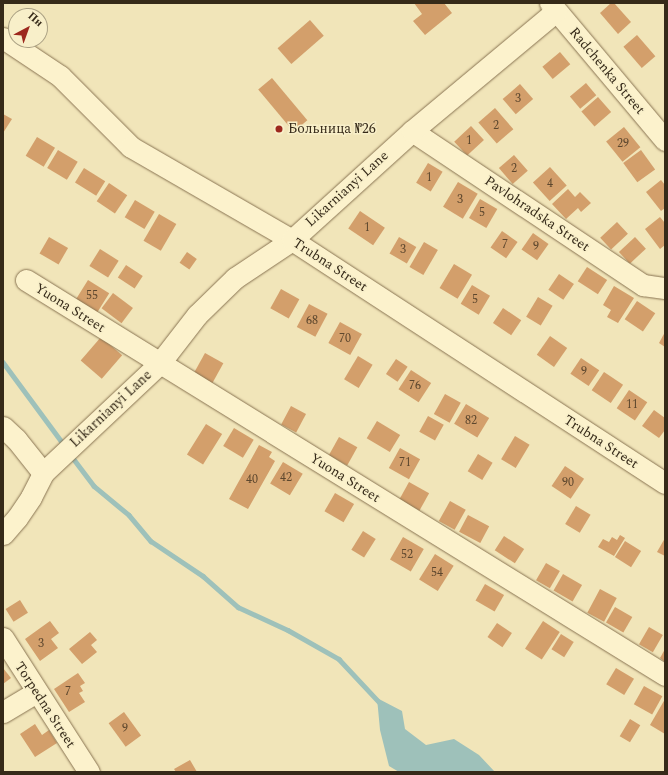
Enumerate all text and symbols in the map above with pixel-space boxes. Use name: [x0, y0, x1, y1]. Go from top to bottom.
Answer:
north arrow: [8, 8, 48, 48]
text: Пн: [24, 8, 47, 31]
street label: Radchenka Street: [566, 24, 648, 118]
house number: 3: [515, 92, 521, 106]
house number: 2: [493, 119, 499, 133]
place label: Больница №26: [288, 121, 376, 137]
marker: Больница №26: [273, 123, 285, 135]
house number: 1: [466, 134, 472, 148]
house number: 29: [617, 137, 629, 151]
street label: Likarnianyi Lane: [302, 147, 392, 231]
house number: 2: [511, 162, 517, 176]
house number: 1: [426, 171, 432, 185]
street label: Pavlohradska Street: [481, 173, 593, 255]
house number: 4: [547, 177, 553, 191]
house number: 3: [457, 193, 463, 207]
house number: 5: [479, 206, 485, 220]
house number: 1: [364, 221, 370, 235]
street label: Trubna Street: [290, 235, 370, 295]
house number: 7: [502, 238, 508, 252]
house number: 9: [533, 240, 539, 254]
house number: 3: [400, 243, 406, 257]
street label: Yuona Street: [32, 280, 108, 336]
house number: 55: [86, 289, 98, 303]
house number: 5: [472, 293, 478, 307]
house number: 68: [306, 314, 318, 328]
house number: 70: [339, 332, 351, 346]
house number: 9: [581, 365, 587, 379]
street label: Likarnianyi Lane: [67, 367, 155, 451]
house number: 76: [409, 379, 421, 393]
house number: 11: [626, 398, 638, 412]
street label: Trubna Street: [561, 412, 641, 472]
house number: 82: [465, 414, 477, 428]
street label: Yuona Street: [307, 450, 383, 506]
house number: 71: [399, 456, 411, 470]
house number: 42: [280, 471, 292, 485]
house number: 40: [246, 473, 258, 487]
house number: 90: [562, 476, 574, 490]
house number: 52: [401, 548, 413, 562]
house number: 54: [431, 566, 443, 580]
house number: 3: [38, 637, 44, 651]
street label: Torpedna Street: [11, 659, 79, 751]
house number: 7: [65, 685, 71, 699]
house number: 9: [122, 722, 128, 736]

